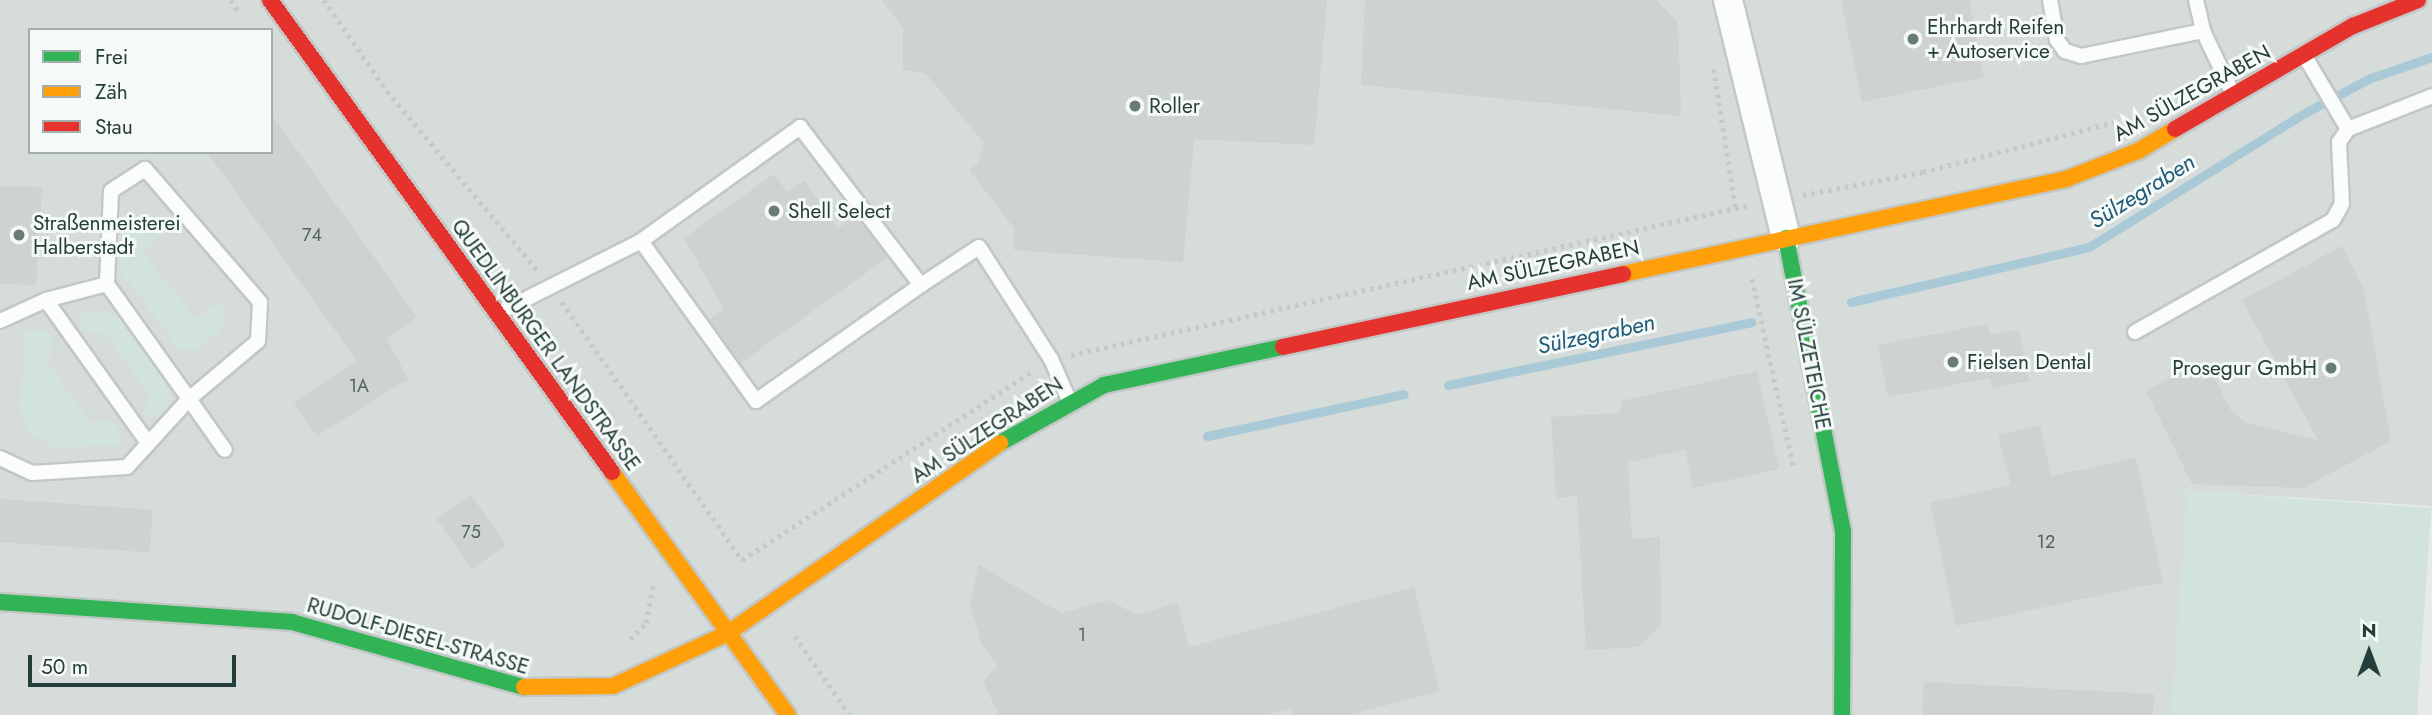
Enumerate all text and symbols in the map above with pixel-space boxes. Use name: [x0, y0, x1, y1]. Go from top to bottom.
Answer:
place label: Ehrhardt Reifen + Autoservice: [1927, 14, 2064, 64]
legend: [28, 28, 273, 154]
marker: Ehrhardt Reifen + Autoservice: [1905, 31, 1921, 47]
street label: AM SÜLZEGRABEN: [2109, 39, 2275, 147]
text: Frei: [95, 42, 128, 72]
text: Zäh: [95, 77, 128, 107]
place label: Roller: [1149, 93, 1200, 119]
marker: Roller: [1127, 98, 1143, 114]
text: Stau: [95, 112, 133, 142]
water label: Sülzegraben: [2084, 148, 2200, 234]
place label: Shell Select: [788, 198, 890, 224]
marker: Shell Select: [766, 203, 782, 219]
place label: Straßenmeisterei Halberstadt: [33, 210, 181, 260]
street label: QUEDLINBURGER LANDSTRASSE: [446, 214, 646, 476]
house number: 74: [302, 224, 322, 246]
marker: Straßenmeisterei Halberstadt: [11, 227, 27, 243]
street label: AM SÜLZEGRABEN: [1464, 234, 1642, 296]
street label: IM SÜLZETEICHE: [1782, 277, 1836, 431]
water label: Sülzegraben: [1535, 308, 1657, 360]
place label: Fielsen Dental: [1967, 349, 2091, 375]
marker: Fielsen Dental: [1945, 354, 1961, 370]
place label: Prosegur GmbH: [2172, 355, 2317, 381]
marker: Prosegur GmbH: [2323, 360, 2339, 376]
street label: AM SÜLZEGRABEN: [906, 372, 1068, 488]
house number: 1A: [349, 375, 369, 397]
house number: 75: [461, 521, 481, 543]
house number: 12: [2037, 531, 2055, 553]
street label: RUDOLF-DIESEL-STRASSE: [304, 592, 532, 680]
north arrow: [2334, 617, 2404, 687]
text: N: [2361, 617, 2377, 644]
house number: 1: [1078, 624, 1086, 646]
scale bar: [32, 642, 240, 686]
text: 50 m: [41, 652, 88, 682]

